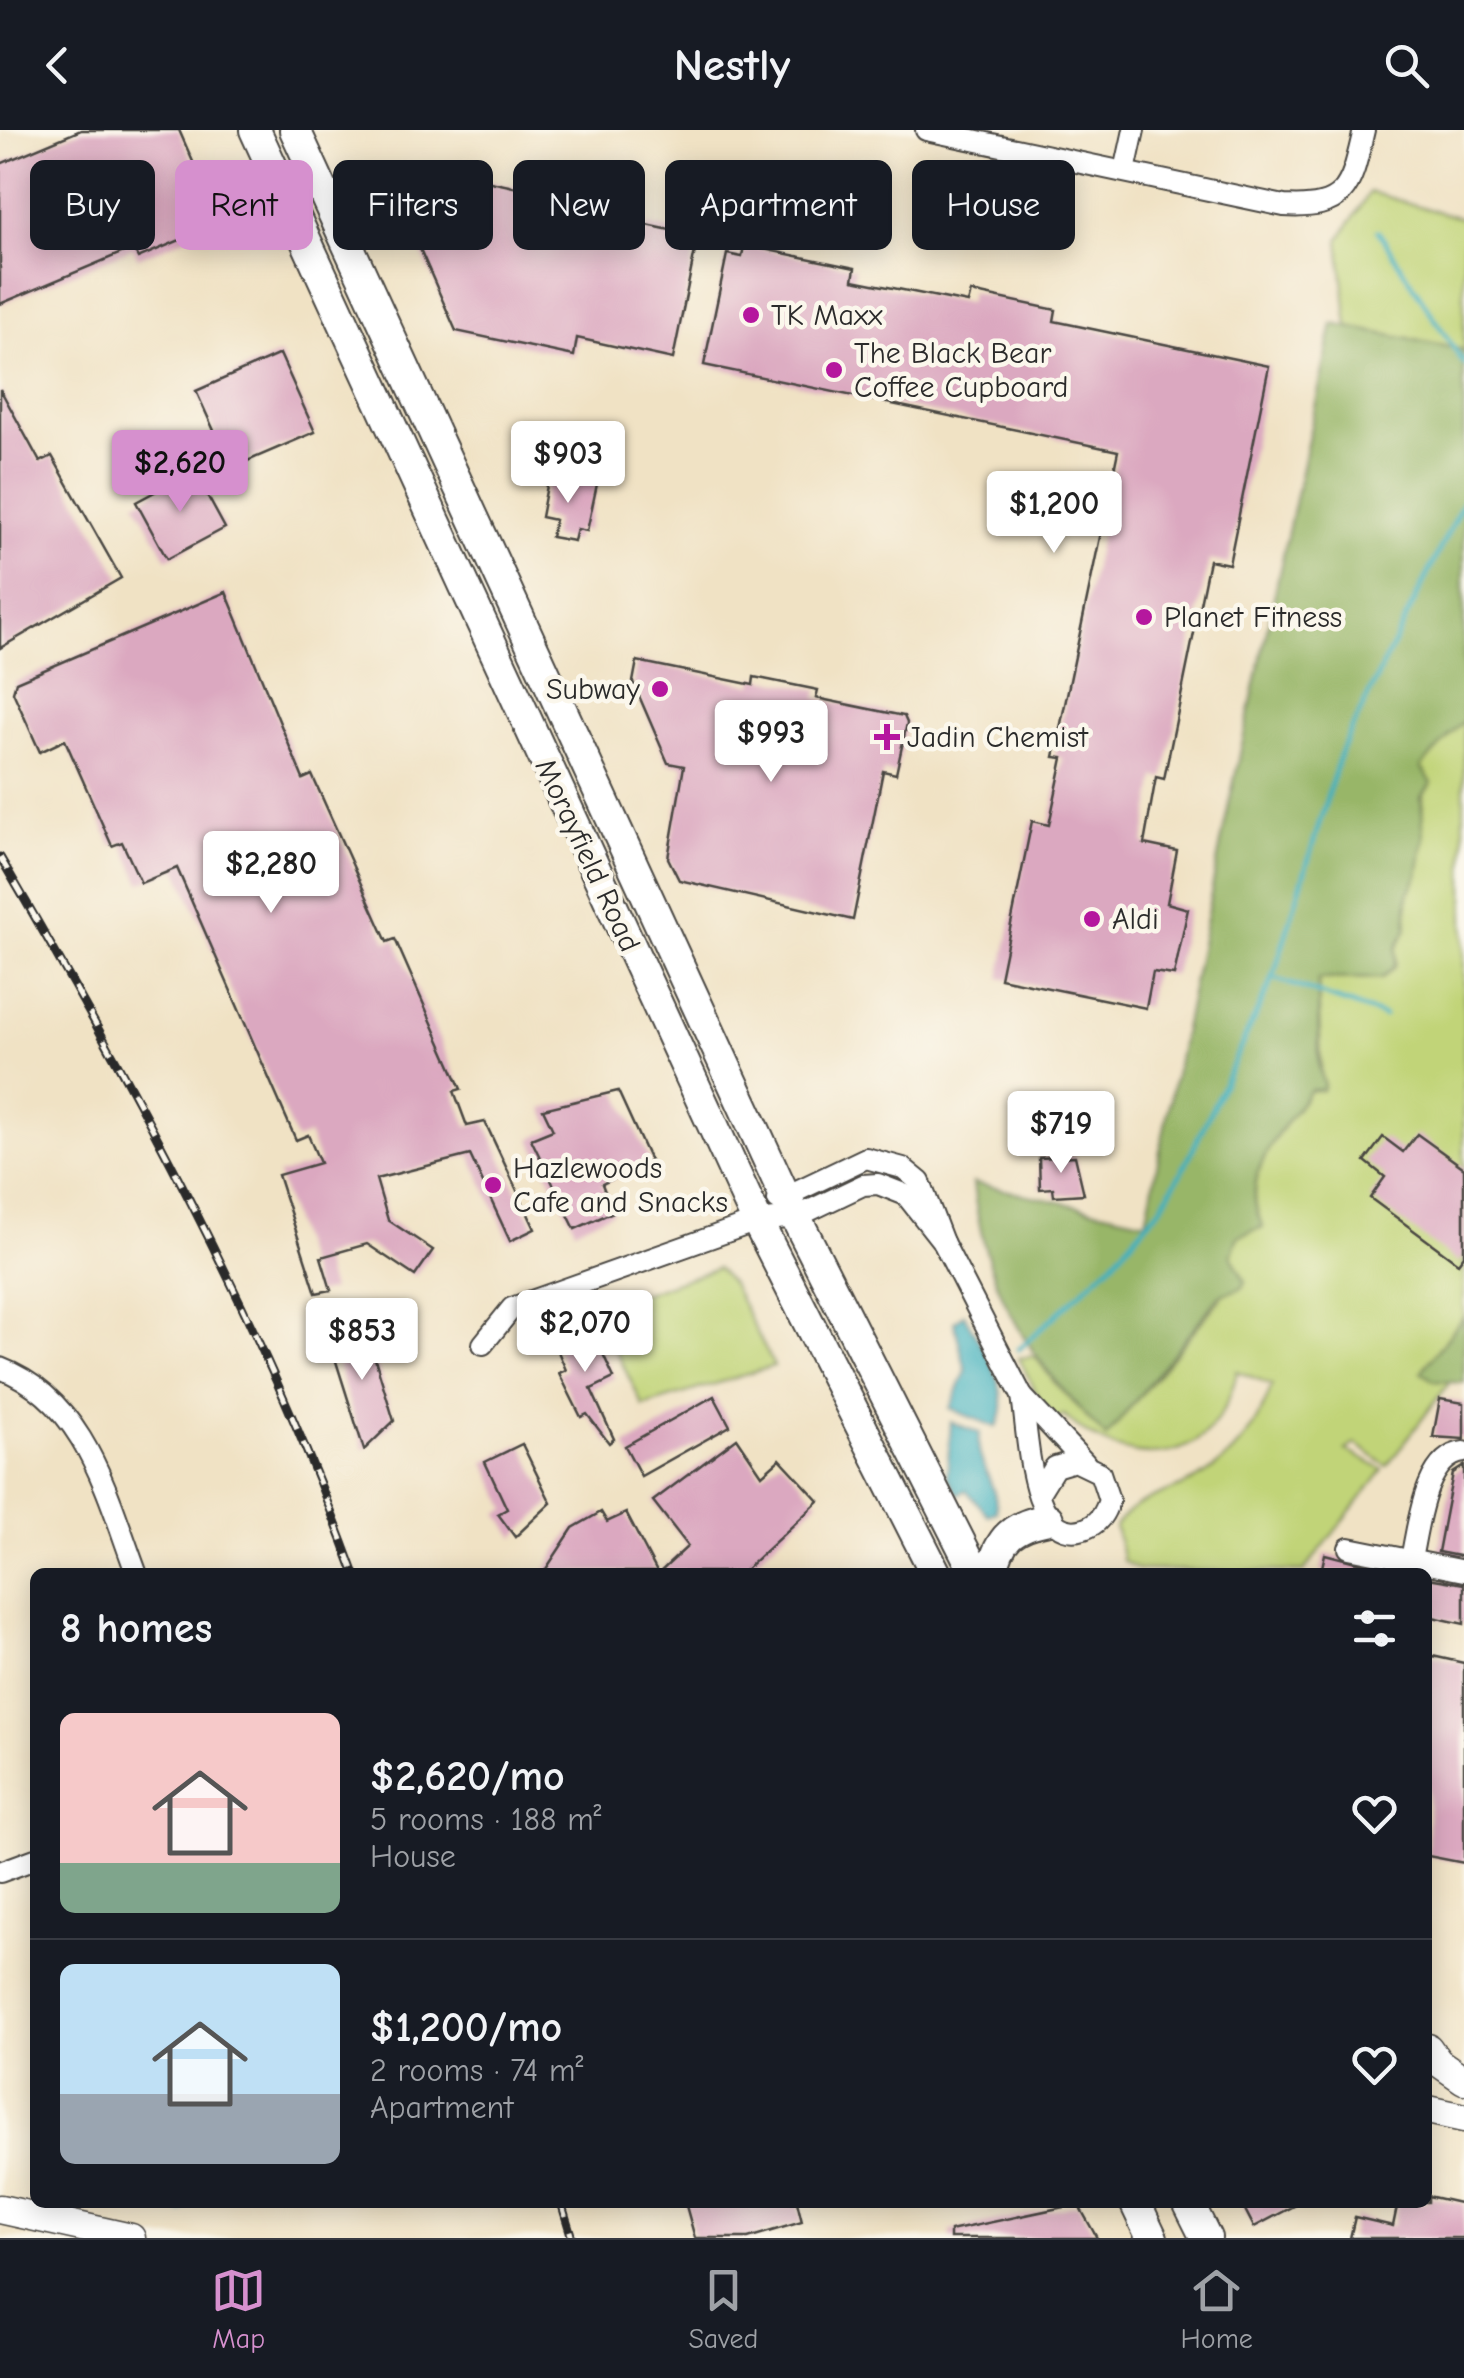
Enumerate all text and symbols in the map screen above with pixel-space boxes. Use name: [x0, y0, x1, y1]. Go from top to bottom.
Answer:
icon: back: [30, 38, 85, 93]
icon: search: [1379, 38, 1434, 93]
text: Nestly: [674, 39, 790, 91]
chip: Buy: [30, 160, 155, 250]
chip: Rent: [175, 160, 313, 250]
chip: Filters: [333, 160, 493, 250]
chip: New: [513, 160, 645, 250]
chip: Apartment: [665, 160, 892, 250]
chip: House: [912, 160, 1075, 250]
place label: TK Maxx: [771, 298, 883, 333]
marker: TK Maxx: [740, 304, 762, 326]
place label: The Black Bear Coffee Cupboard: [854, 336, 1068, 405]
marker: The Black Bear Coffee Cupboard: [823, 359, 845, 381]
pin: $903: [509, 421, 627, 506]
pin: $2,620: [99, 430, 261, 515]
text: $903: [533, 435, 603, 472]
text: $2,620: [134, 444, 226, 481]
pin: $1,200: [973, 471, 1135, 556]
text: $1,200: [1009, 485, 1099, 522]
place label: Planet Fitness: [1164, 600, 1342, 635]
marker: Planet Fitness: [1133, 606, 1155, 628]
place label: Subway: [546, 672, 641, 707]
marker: Subway: [649, 678, 671, 700]
pin: $993: [712, 700, 830, 785]
text: $993: [737, 714, 805, 751]
place label: Jadin Chemist: [907, 720, 1089, 755]
marker: Jadin Chemist: [876, 726, 898, 748]
street label: Morayfield Road: [528, 753, 648, 957]
pin: $2,280: [190, 831, 352, 916]
text: $2,280: [225, 845, 317, 882]
place label: Aldi: [1112, 902, 1159, 937]
marker: Aldi: [1081, 908, 1103, 930]
pin: $719: [1002, 1091, 1120, 1176]
text: $719: [1030, 1105, 1092, 1142]
place label: Hazlewoods Cafe and Snacks: [513, 1151, 728, 1220]
marker: Hazlewoods Cafe and Snacks: [482, 1174, 504, 1196]
pin: $2,070: [504, 1290, 666, 1375]
pin: $853: [303, 1298, 421, 1383]
text: $2,070: [539, 1304, 631, 1341]
text: $853: [328, 1312, 396, 1349]
icon: filters: [1347, 1601, 1402, 1656]
text: 8 homes: [60, 1604, 212, 1653]
text: $2,620/mo: [370, 1752, 565, 1801]
icon: home: [140, 1753, 260, 1873]
icon: heart: [1347, 1786, 1402, 1841]
text: 5 rooms · 188 m²: [370, 1801, 602, 1838]
text: House: [370, 1838, 456, 1875]
text: $1,200/mo: [370, 2003, 562, 2052]
icon: home: [140, 2004, 260, 2124]
icon: heart: [1347, 2037, 1402, 2092]
text: 2 rooms · 74 m²: [370, 2052, 583, 2089]
text: Apartment: [370, 2089, 513, 2126]
tab: Map: [211, 2263, 266, 2355]
tab: Saved: [688, 2263, 758, 2355]
tab: Home: [1181, 2263, 1253, 2355]

